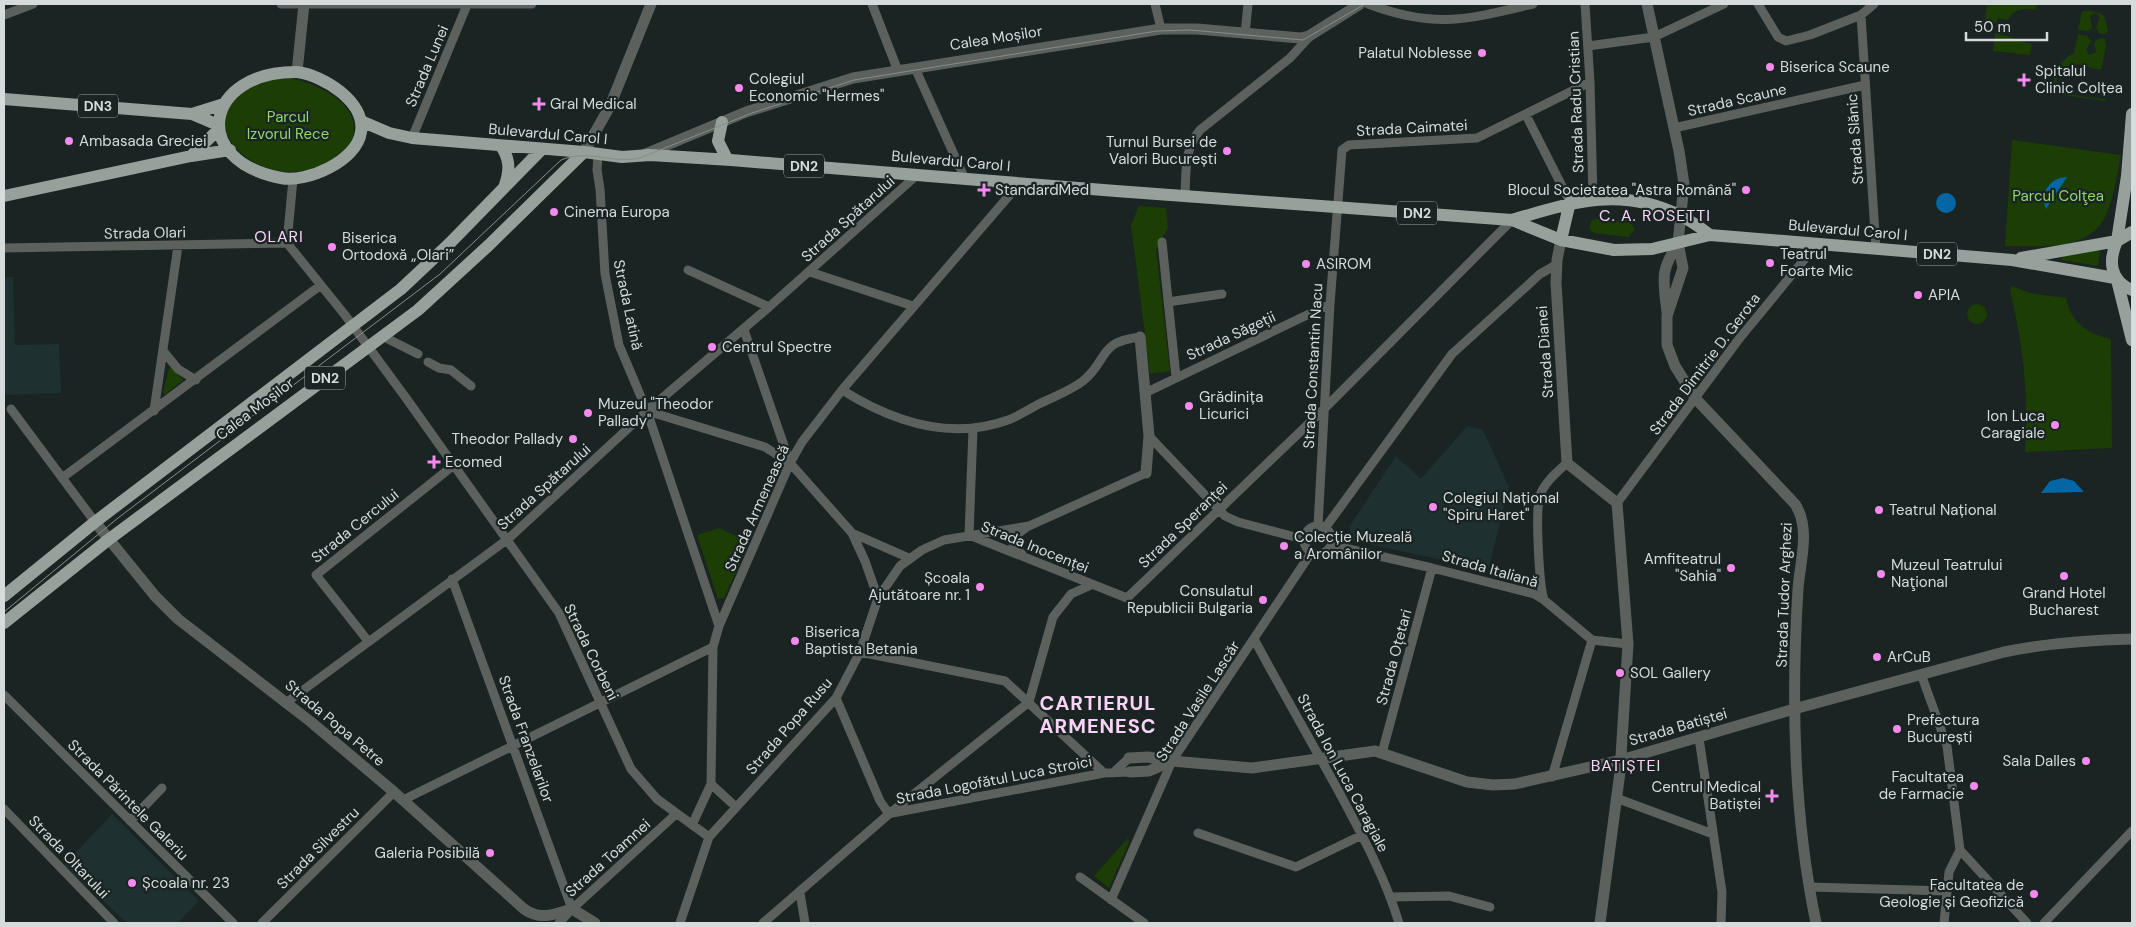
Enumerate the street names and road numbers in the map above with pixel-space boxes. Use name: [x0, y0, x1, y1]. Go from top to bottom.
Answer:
street label: Calea Moșilor: [948, 21, 1044, 55]
street label: Strada Lunei: [401, 22, 453, 110]
street label: Strada Radu Cristian: [1564, 31, 1588, 173]
street label: Strada Scaune: [1686, 79, 1788, 121]
street label: Strada Slănic: [1842, 93, 1868, 185]
road number: DN3: [78, 94, 118, 118]
street label: Strada Caimatei: [1356, 115, 1468, 141]
street label: Bulevardul Carol I: [488, 119, 608, 149]
street label: Bulevardul Carol I: [891, 146, 1011, 176]
road number: DN2: [784, 154, 824, 178]
street label: Strada Spătarului: [797, 172, 899, 266]
road number: DN2: [1397, 202, 1437, 224]
street label: Bulevardul Carol I: [1788, 215, 1908, 245]
street label: Strada Olari: [104, 222, 186, 244]
road number: DN2: [1917, 242, 1957, 266]
street label: Strada Latină: [609, 258, 647, 352]
street label: Strada Constantin Nacu: [1299, 283, 1327, 449]
street label: Strada Dimitrie D. Gerota: [1645, 289, 1765, 439]
street label: Strada Dianei: [1532, 305, 1558, 399]
street label: Strada Săgeții: [1183, 307, 1279, 365]
road number: DN2: [305, 366, 345, 389]
street label: Calea Moșilor: [212, 373, 299, 445]
street label: Strada Spătarului: [493, 440, 595, 534]
street label: Strada Armenească: [720, 441, 794, 575]
street label: Strada Speranței: [1134, 477, 1232, 573]
street label: Strada Cercului: [307, 485, 403, 567]
street label: Strada Inocenței: [978, 516, 1092, 578]
street label: Strada Tudor Arghezi: [1771, 522, 1797, 668]
street label: Strada Italiană: [1440, 546, 1540, 592]
street label: Strada Corbeni: [559, 600, 623, 704]
street label: Strada Oțetari: [1372, 607, 1416, 707]
street label: Strada Vasile Lascăr: [1151, 636, 1245, 765]
street label: Strada Franzelarilor: [494, 673, 558, 806]
street label: Strada Popa Rusu: [741, 673, 837, 779]
street label: Strada Popa Petre: [281, 675, 389, 771]
street label: Strada Ion Luca Caragiale: [1293, 690, 1393, 856]
street label: Strada Batiștei: [1627, 703, 1729, 751]
street label: Strada Părintele Galeriu: [63, 735, 193, 865]
street label: Strada Logofătul Luca Stroici: [894, 751, 1094, 809]
street label: Strada Silvestru: [272, 802, 364, 894]
street label: Strada Oltarului: [24, 811, 114, 903]
street label: Strada Toamnei: [561, 814, 655, 902]

